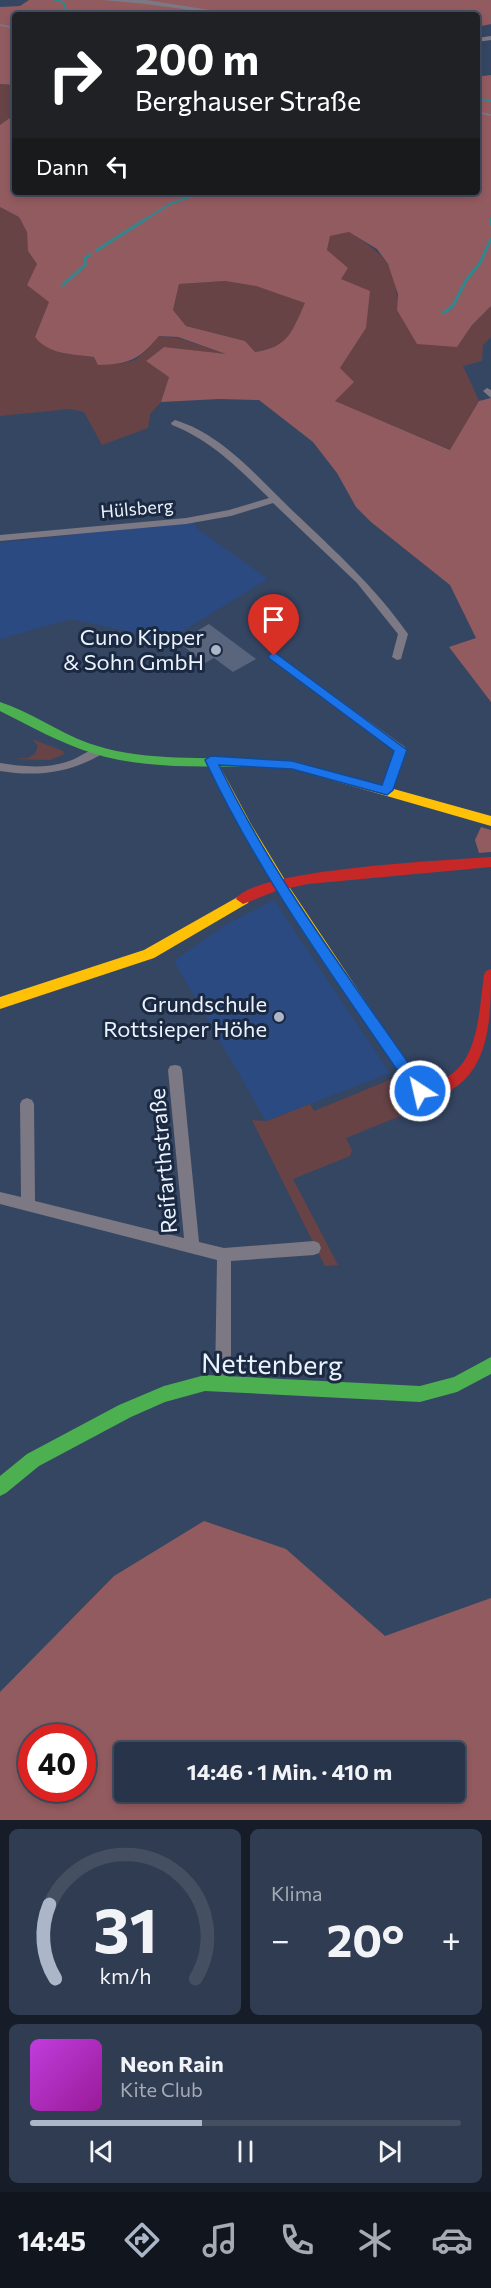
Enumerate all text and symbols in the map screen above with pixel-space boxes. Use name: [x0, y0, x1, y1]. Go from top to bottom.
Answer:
text: 200 m: [135, 32, 259, 84]
icon: right: [36, 36, 114, 114]
text: Berghauser Straße: [135, 84, 361, 117]
icon: left: [101, 150, 134, 183]
text: Dann: [36, 153, 89, 180]
street label: Hülsberg: [99, 494, 175, 522]
pin: [248, 594, 299, 656]
icon: arrive: [257, 603, 290, 636]
place label: Cuno Kipper & Sohn GmbH: [63, 623, 204, 675]
marker: Cuno Kipper & Sohn GmbH: [209, 643, 223, 657]
place label: Grundschule Rottsieper Höhe: [103, 990, 267, 1042]
marker: Grundschule Rottsieper Höhe: [272, 1010, 286, 1024]
position arrow: [388, 1059, 452, 1123]
street label: Reifarthstraße: [143, 1087, 182, 1235]
street label: Nettenberg: [201, 1346, 344, 1381]
speed limit sign: 40: [18, 1724, 96, 1802]
text: 14:46 · 1 Min. · 410 m: [187, 1758, 392, 1785]
text: Klima: [271, 1881, 323, 1905]
text: 31: [93, 1890, 157, 1966]
text: 20°: [327, 1911, 405, 1966]
text: −: [271, 1918, 290, 1959]
text: +: [442, 1918, 461, 1959]
text: km/h: [99, 1962, 151, 1988]
text: Neon Rain: [120, 2050, 224, 2077]
text: Kite Club: [120, 2077, 203, 2101]
icon: previous: [85, 2135, 118, 2168]
icon: pause: [229, 2135, 262, 2168]
icon: next: [373, 2135, 406, 2168]
icon: directions: [121, 2219, 163, 2261]
icon: music: [199, 2219, 241, 2261]
icon: phone: [276, 2219, 318, 2261]
icon: climate: [354, 2219, 396, 2261]
icon: car: [431, 2219, 473, 2261]
text: 14:45: [18, 2224, 86, 2257]

